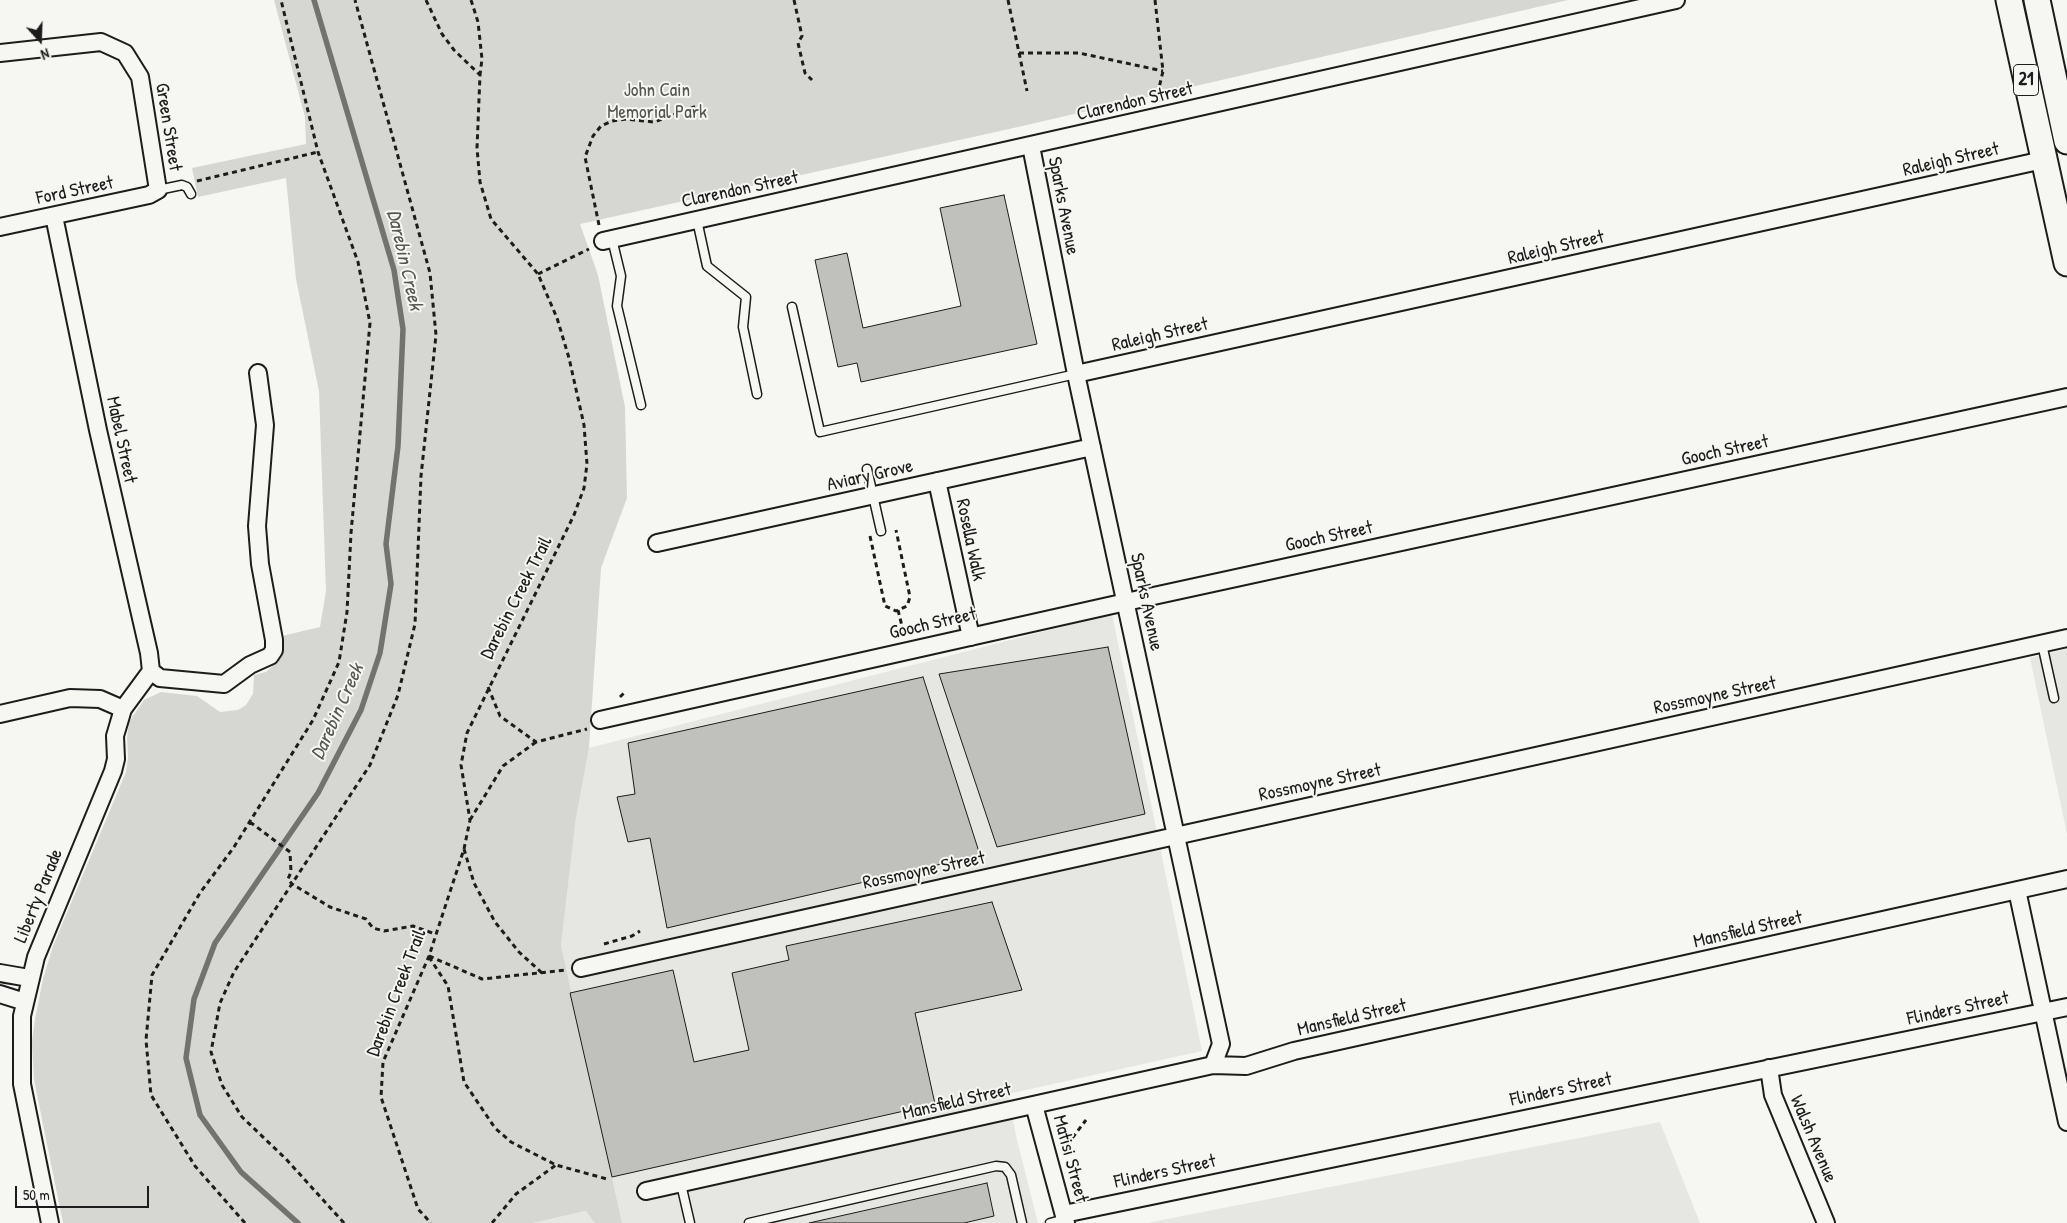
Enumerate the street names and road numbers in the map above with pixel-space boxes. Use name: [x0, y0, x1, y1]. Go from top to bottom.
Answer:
road number: 21: [2014, 64, 2038, 96]
street label: Clarendon Street: [1075, 78, 1195, 126]
street label: Green Street: [150, 81, 186, 173]
street label: Raleigh Street: [1901, 138, 2001, 182]
street label: Sparks Avenue: [1042, 155, 1084, 257]
street label: Clarendon Street: [680, 167, 800, 213]
street label: Ford Street: [34, 172, 116, 210]
street label: Raleigh Street: [1506, 226, 1606, 270]
street label: Raleigh Street: [1110, 313, 1210, 357]
street label: Mabel Street: [101, 395, 141, 485]
street label: Gooch Street: [1679, 431, 1771, 471]
street label: Aviary Grove: [825, 455, 915, 497]
street label: Rosella Walk: [950, 497, 990, 583]
street label: Gooch Street: [1283, 517, 1375, 557]
street label: Darebin Creek Trail: [476, 533, 558, 663]
street label: Sparks Avenue: [1125, 551, 1167, 653]
street label: Gooch Street: [887, 603, 979, 645]
street label: Rossmoyne Street: [1652, 672, 1778, 720]
street label: Rossmoyne Street: [1257, 759, 1383, 807]
street label: Liberty Parade: [10, 846, 68, 946]
street label: Rossmoyne Street: [861, 847, 987, 895]
street label: Mansfield Street: [1691, 906, 1805, 954]
street label: Darebin Creek Trail: [362, 926, 432, 1060]
street label: Flinders Street: [1905, 987, 2011, 1031]
street label: Mansfield Street: [1295, 994, 1409, 1042]
street label: Flinders Street: [1508, 1068, 1614, 1112]
street label: Mansfield Street: [900, 1078, 1014, 1126]
street label: Walsh Avenue: [1785, 1092, 1841, 1186]
street label: Matisi Street: [1047, 1113, 1093, 1205]
street label: Flinders Street: [1112, 1150, 1218, 1194]

